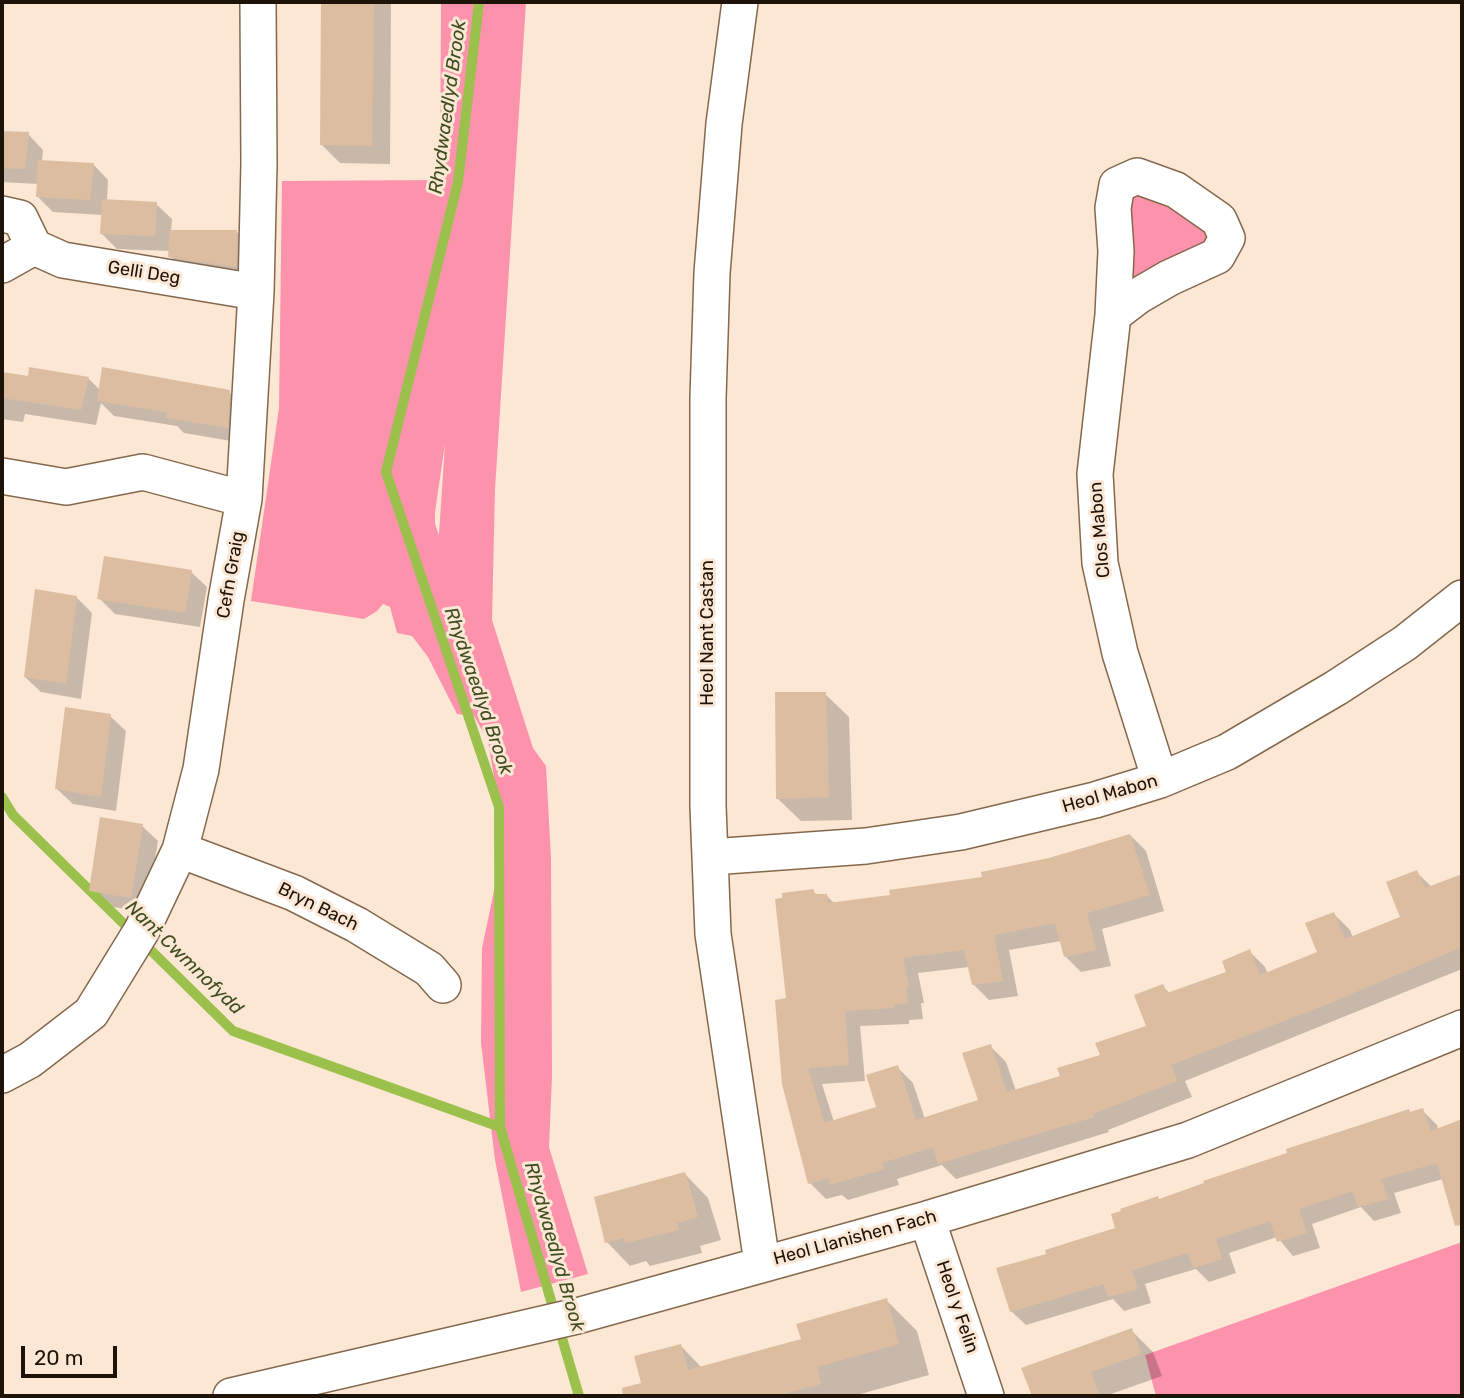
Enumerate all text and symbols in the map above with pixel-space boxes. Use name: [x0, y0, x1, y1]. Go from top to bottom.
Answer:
water label: Rhydwaedlyd Brook: [424, 18, 472, 196]
street label: Gelli Deg: [106, 257, 182, 289]
street label: Clos Mabon: [1085, 481, 1115, 579]
street label: Cefn Graig: [213, 530, 249, 620]
street label: Heol Nant Castan: [697, 560, 719, 706]
water label: Rhydwaedlyd Brook: [439, 604, 517, 778]
street label: Heol Mabon: [1060, 770, 1160, 818]
street label: Bryn Bach: [274, 878, 362, 936]
water label: Nant Cwmnofydd: [120, 896, 248, 1020]
water label: Rhydwaedlyd Brook: [519, 1159, 589, 1335]
street label: Heol Llanishen Fach: [771, 1206, 939, 1270]
street label: Heol y Felin: [931, 1258, 983, 1356]
scale bar: [24, 1332, 121, 1376]
text: 20 m: [34, 1345, 83, 1370]

